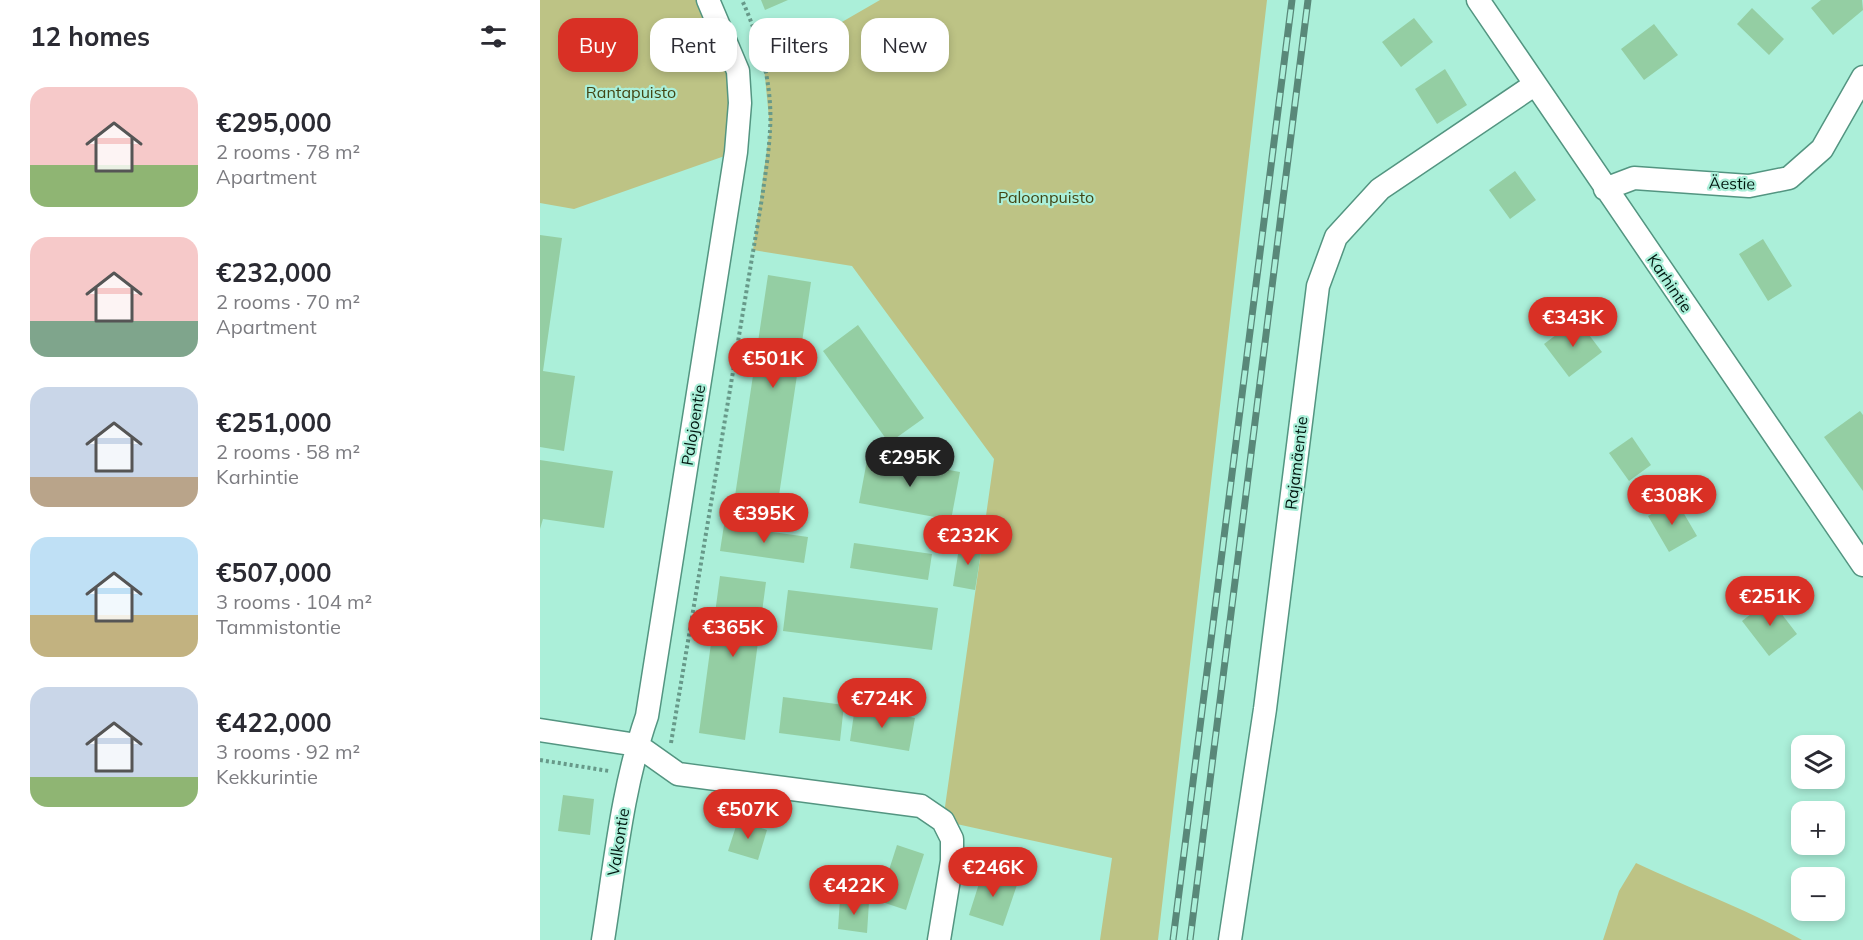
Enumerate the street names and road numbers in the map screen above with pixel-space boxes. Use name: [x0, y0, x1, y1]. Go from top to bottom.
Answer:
street label: Äestie: [1709, 173, 1755, 193]
street label: Karhintie: [1643, 250, 1697, 316]
street label: Palojoentie: [677, 383, 709, 467]
street label: Rajamäentie: [1280, 415, 1312, 511]
street label: Valkontie: [603, 807, 633, 877]

